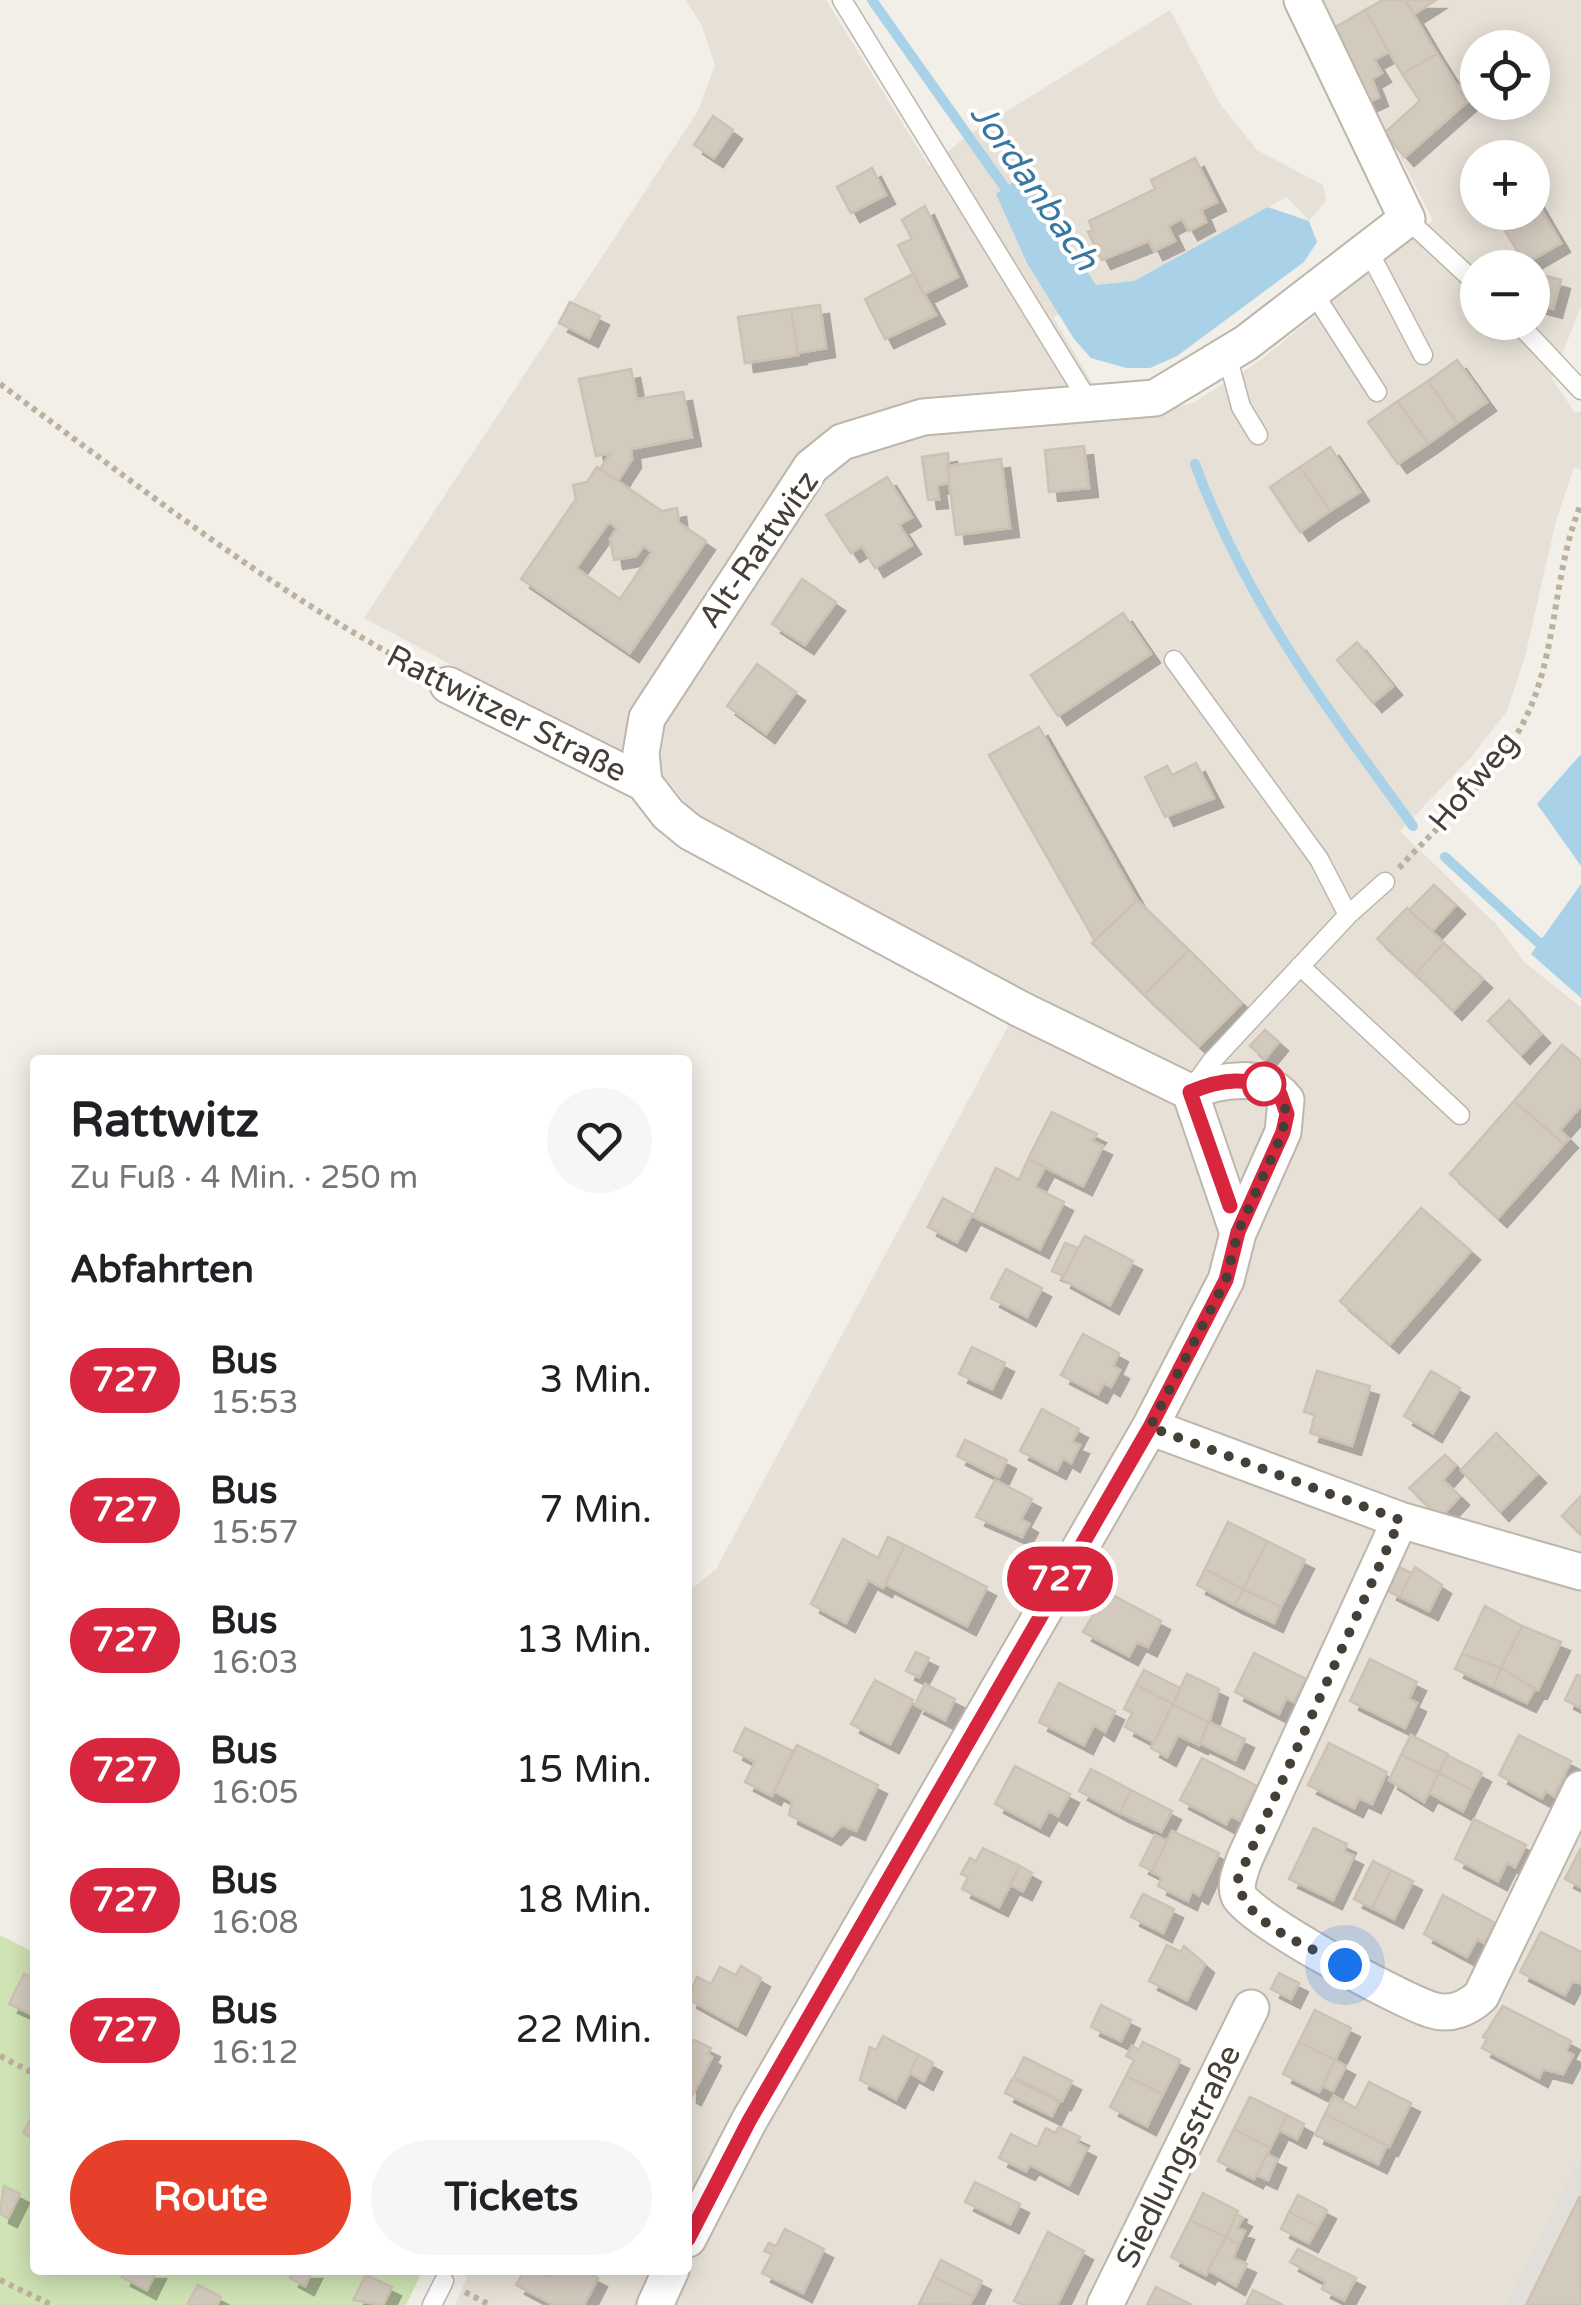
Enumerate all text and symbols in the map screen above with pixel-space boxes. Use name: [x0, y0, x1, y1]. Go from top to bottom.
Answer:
map controls: [1460, 30, 1550, 340]
button: locate: [1460, 30, 1550, 120]
water label: Jordanbach: [961, 95, 1108, 280]
button: +: [1460, 140, 1550, 230]
button: −: [1460, 250, 1550, 340]
street label: Alt-Rattwitz: [691, 464, 827, 635]
street label: Rattwitzer Straße: [380, 637, 633, 791]
street label: Hofweg: [1421, 724, 1526, 839]
unlabelled marker: [1243, 1063, 1285, 1105]
button: heart: [547, 1088, 652, 1193]
text: Rattwitz: [70, 1092, 259, 1150]
text: Zu Fuß · 4 Min. · 250 m: [70, 1159, 418, 1197]
text: Abfahrten: [70, 1247, 254, 1293]
text: Bus: [210, 1338, 277, 1384]
text: 3 Min.: [539, 1357, 652, 1403]
text: 727: [92, 1359, 158, 1401]
text: 15:53: [210, 1384, 299, 1422]
text: Bus: [210, 1468, 277, 1514]
text: 7 Min.: [539, 1487, 652, 1533]
text: 727: [92, 1489, 158, 1531]
text: 15:57: [210, 1514, 299, 1552]
line badge: 727: [1002, 1546, 1118, 1612]
text: 727: [1027, 1558, 1093, 1600]
text: Bus: [210, 1598, 277, 1644]
text: 13 Min.: [516, 1617, 652, 1663]
text: 727: [92, 1619, 158, 1661]
text: 16:03: [210, 1644, 299, 1682]
text: Bus: [210, 1728, 277, 1774]
text: 15 Min.: [516, 1747, 652, 1793]
text: 727: [92, 1749, 158, 1791]
text: 16:05: [210, 1774, 299, 1812]
text: Bus: [210, 1858, 277, 1904]
text: 18 Min.: [516, 1877, 652, 1923]
text: 727: [92, 1879, 158, 1921]
text: 16:08: [210, 1904, 299, 1942]
your location: [1320, 1940, 1370, 1990]
text: Bus: [210, 1988, 277, 2034]
text: 22 Min.: [516, 2007, 652, 2053]
text: 727: [92, 2009, 158, 2051]
text: 16:12: [210, 2034, 299, 2072]
street label: Siedlungsstraße: [1108, 2039, 1249, 2274]
button: Route: [70, 2140, 351, 2255]
button: Tickets: [371, 2140, 652, 2255]

